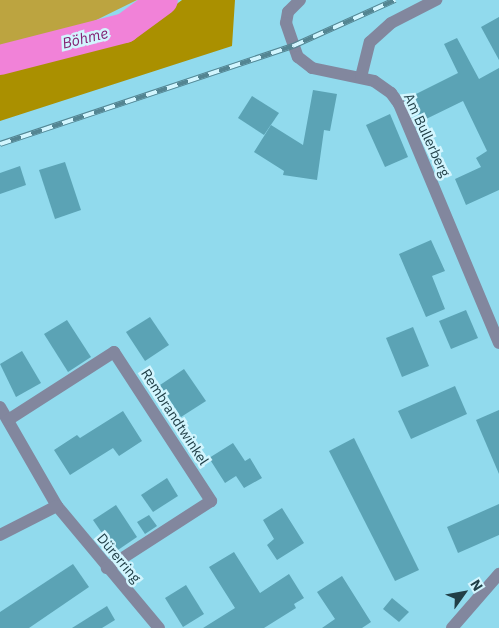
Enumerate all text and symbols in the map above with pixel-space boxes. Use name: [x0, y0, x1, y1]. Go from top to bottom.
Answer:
water label: Böhme: [60, 24, 110, 52]
street label: Am Bullerberg: [400, 91, 454, 179]
street label: Rembrandtwinkel: [138, 366, 212, 468]
street label: Dürerring: [94, 530, 144, 586]
north arrow: [439, 568, 489, 618]
text: N: [466, 576, 487, 594]

